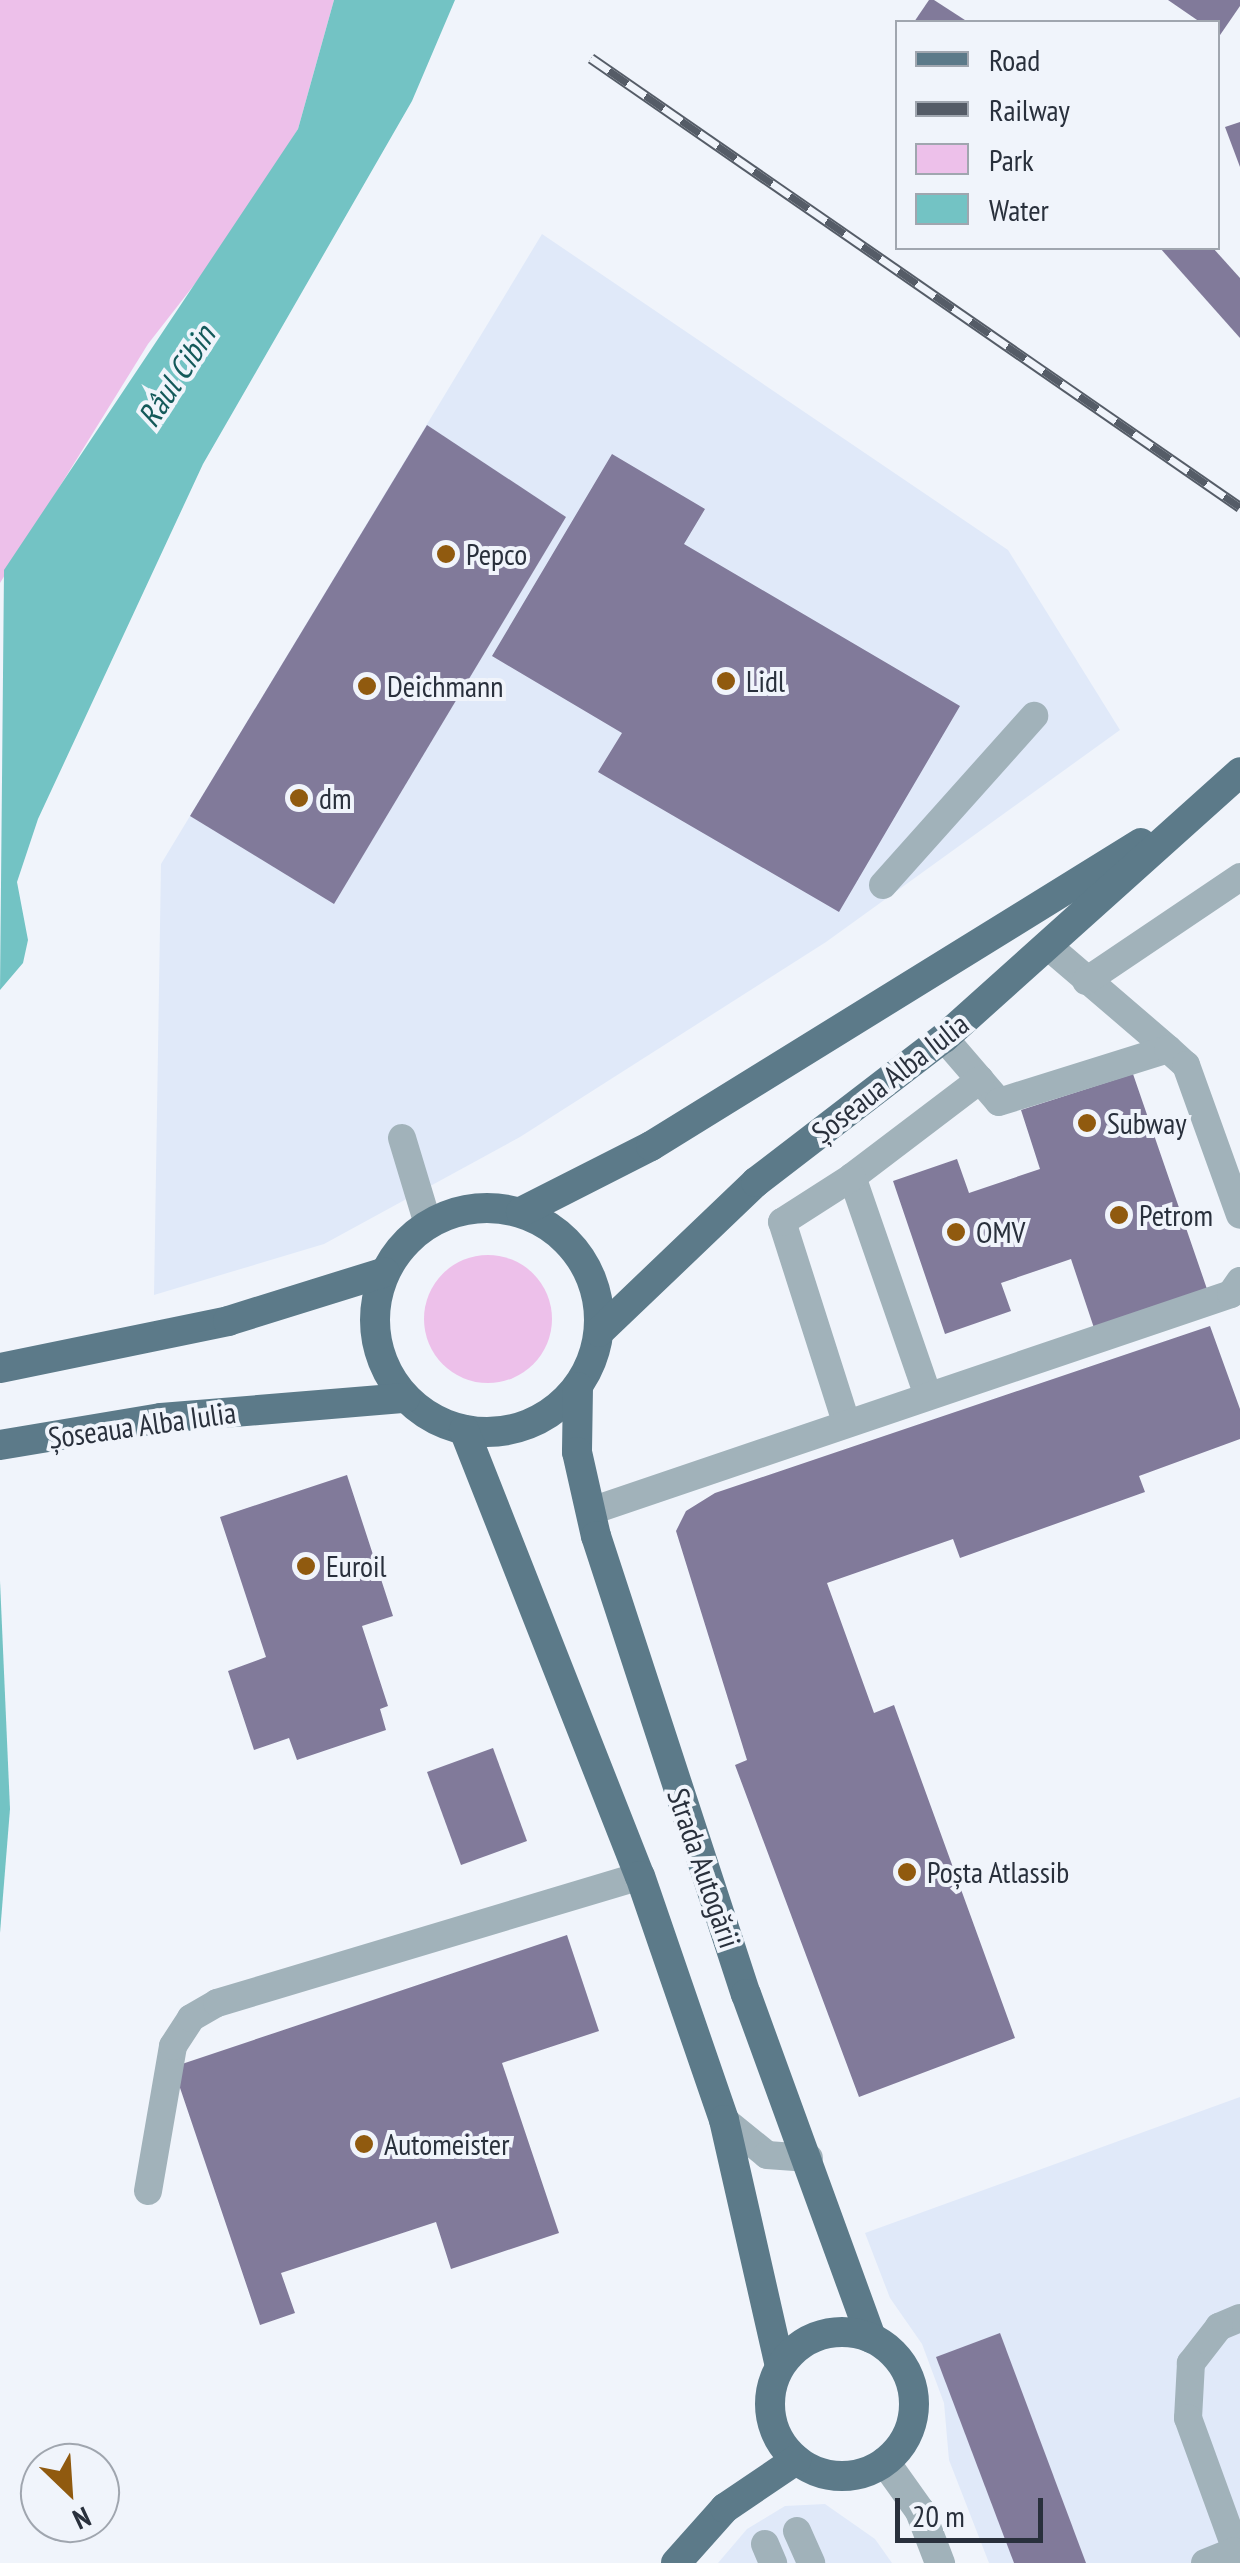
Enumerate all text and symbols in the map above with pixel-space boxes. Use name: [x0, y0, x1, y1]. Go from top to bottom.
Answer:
legend: [895, 20, 1220, 250]
text: Road: [989, 40, 1040, 79]
text: Railway: [989, 90, 1070, 129]
text: Park: [989, 140, 1034, 179]
text: Water: [989, 190, 1049, 229]
water label: Râul Cibin: [129, 318, 223, 434]
place label: Pepco: [466, 536, 527, 572]
marker: Pepco: [435, 543, 457, 565]
place label: Lidl: [746, 663, 785, 699]
place label: Deichmann: [387, 668, 503, 704]
marker: Lidl: [715, 670, 737, 692]
marker: Deichmann: [356, 675, 378, 697]
place label: dm: [319, 780, 352, 816]
marker: dm: [288, 787, 310, 809]
street label: Șoseaua Alba Iulia: [804, 1005, 976, 1151]
place label: Subway: [1107, 1105, 1187, 1141]
marker: Subway: [1076, 1112, 1098, 1134]
place label: Petrom: [1139, 1197, 1213, 1233]
marker: Petrom: [1108, 1204, 1130, 1226]
place label: OMV: [976, 1214, 1025, 1250]
marker: OMV: [945, 1221, 967, 1243]
street label: Șoseaua Alba Iulia: [46, 1394, 238, 1456]
place label: Euroil: [326, 1548, 387, 1584]
marker: Euroil: [295, 1555, 317, 1577]
street label: Strada Autogării: [660, 1783, 748, 1953]
place label: Poșta Atlassib: [927, 1854, 1070, 1890]
marker: Poșta Atlassib: [896, 1861, 918, 1883]
place label: Automeister: [384, 2126, 509, 2162]
marker: Automeister: [353, 2133, 375, 2155]
north arrow: [20, 2443, 120, 2543]
scale bar: [900, 2478, 1048, 2540]
text: 20 m: [912, 2496, 965, 2535]
text: N: [67, 2499, 97, 2539]

